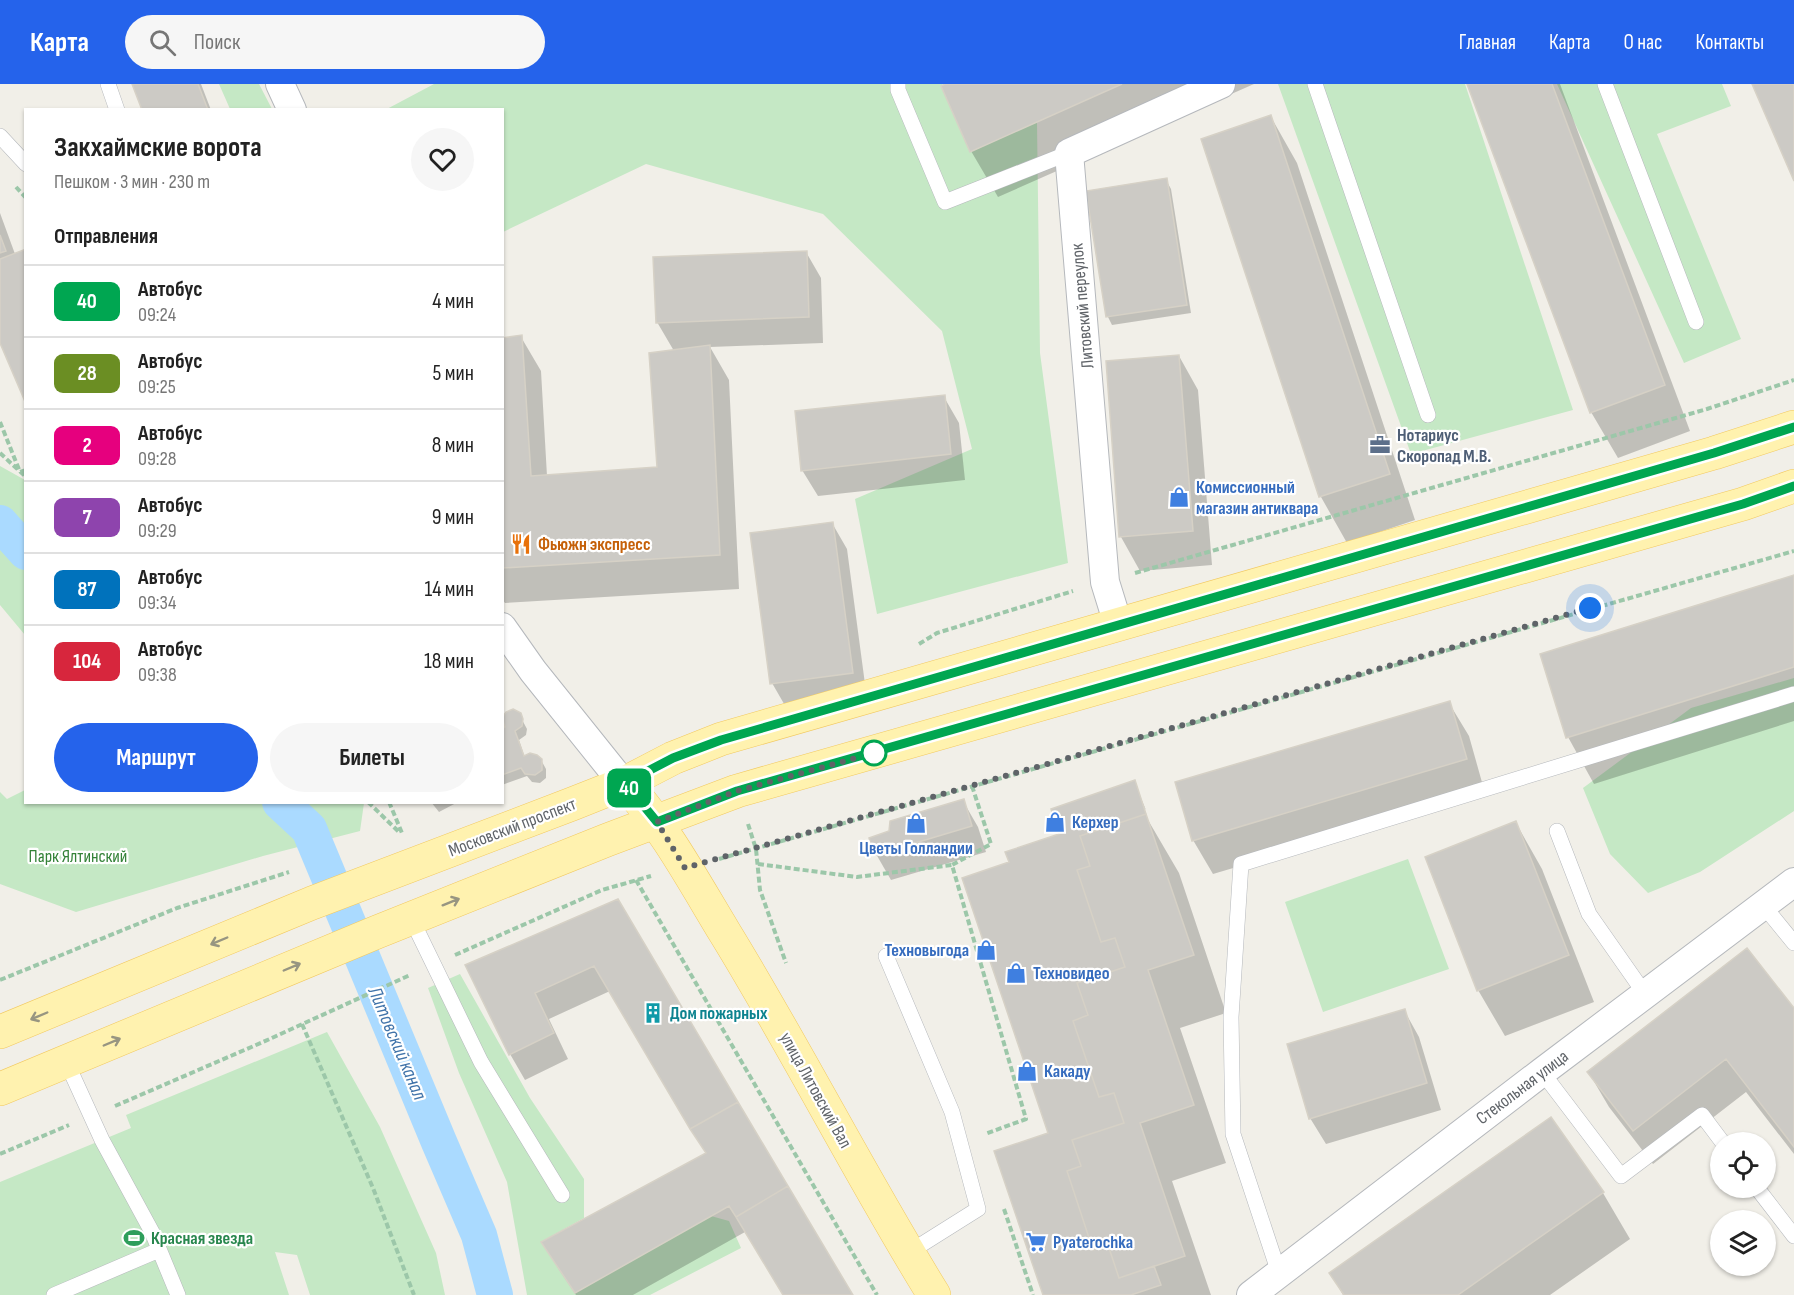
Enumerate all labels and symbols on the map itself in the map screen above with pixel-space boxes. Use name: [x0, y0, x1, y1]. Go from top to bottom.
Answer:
street label: Литовский переулок: [1067, 242, 1098, 369]
place label: Нотариус Скоропад М.В.: [1397, 425, 1491, 467]
office icon: Нотариус Скоропад М.В.: [1368, 433, 1392, 457]
place label: Комиссионный магазин антиквара: [1196, 477, 1318, 519]
shop icon: Комиссионный магазин антиквара: [1167, 485, 1191, 509]
restaurant icon: Фьюжн экспресс: [509, 532, 533, 556]
place label: Фьюжн экспресс: [538, 534, 651, 555]
your location: [1575, 593, 1605, 623]
unlabelled marker: [861, 740, 887, 766]
line badge: 40: [602, 768, 656, 808]
street label: Московский проспект: [445, 793, 579, 861]
shop icon: Керхер: [1043, 810, 1067, 834]
shop icon: Цветы Голландии: [904, 811, 928, 835]
place label: Керхер: [1072, 812, 1119, 833]
place label: Цветы Голландии: [859, 838, 973, 859]
park label: Парк Ялтинский: [29, 846, 127, 867]
one-way arrow: [441, 896, 459, 907]
one-way arrow: [210, 937, 228, 948]
shop icon: Техновыгода: [974, 938, 998, 962]
place label: Техновыгода: [884, 940, 969, 961]
one-way arrow: [282, 961, 301, 972]
shop icon: Техновидео: [1004, 961, 1028, 985]
place label: Техновидео: [1033, 963, 1110, 984]
water label: Литовский канал: [362, 982, 432, 1104]
building icon: Дом пожарных: [641, 1001, 665, 1025]
place label: Дом пожарных: [670, 1003, 768, 1024]
one-way arrow: [30, 1011, 49, 1022]
street label: улица Литовский Вал: [775, 1029, 856, 1152]
one-way arrow: [102, 1036, 121, 1047]
street label: Стекольная улица: [1472, 1046, 1573, 1129]
shop icon: Какаду: [1015, 1059, 1039, 1083]
place label: Какаду: [1044, 1061, 1091, 1082]
sports icon: Красная звезда: [122, 1226, 146, 1250]
place label: Красная звезда: [151, 1228, 253, 1249]
supermarket icon: Pyaterochka: [1024, 1230, 1048, 1254]
place label: Pyaterochka: [1053, 1232, 1133, 1253]

